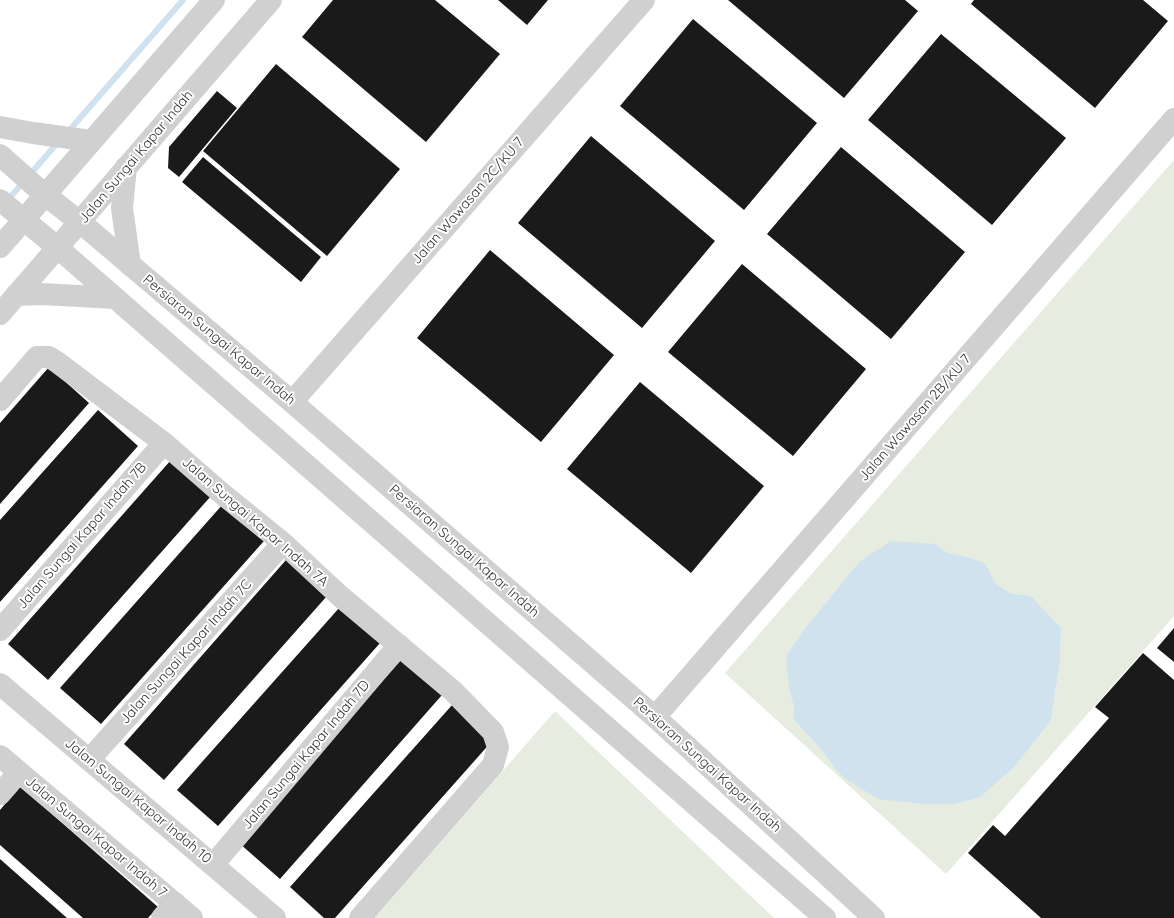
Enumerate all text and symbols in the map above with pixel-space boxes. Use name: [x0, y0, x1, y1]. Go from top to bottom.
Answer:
street label: Jalan Sungai Kapar Indah: [75, 87, 197, 227]
street label: Jalan Wawasan 2C/KU 7: [408, 134, 528, 268]
street label: Persiaran Sungai Kapar Indah: [139, 271, 299, 409]
street label: Jalan Wawasan 2B/KU 7: [855, 351, 975, 485]
street label: Jalan Sungai Kapar Indah 7A: [178, 454, 332, 590]
street label: Jalan Sungai Kapar Indah 7B: [14, 459, 150, 613]
street label: Persiaran Sungai Kapar Indah: [385, 481, 543, 621]
street label: Jalan Sungai Kapar Indah 7C: [117, 576, 255, 728]
street label: Jalan Sungai Kapar Indah 7D: [239, 677, 373, 833]
street label: Persiaran Sungai Kapar Indah: [629, 694, 785, 836]
street label: Jalan Sungai Kapar Indah 10: [61, 735, 215, 867]
street label: Jalan Sungai Kapar Indah 7: [22, 773, 170, 901]

